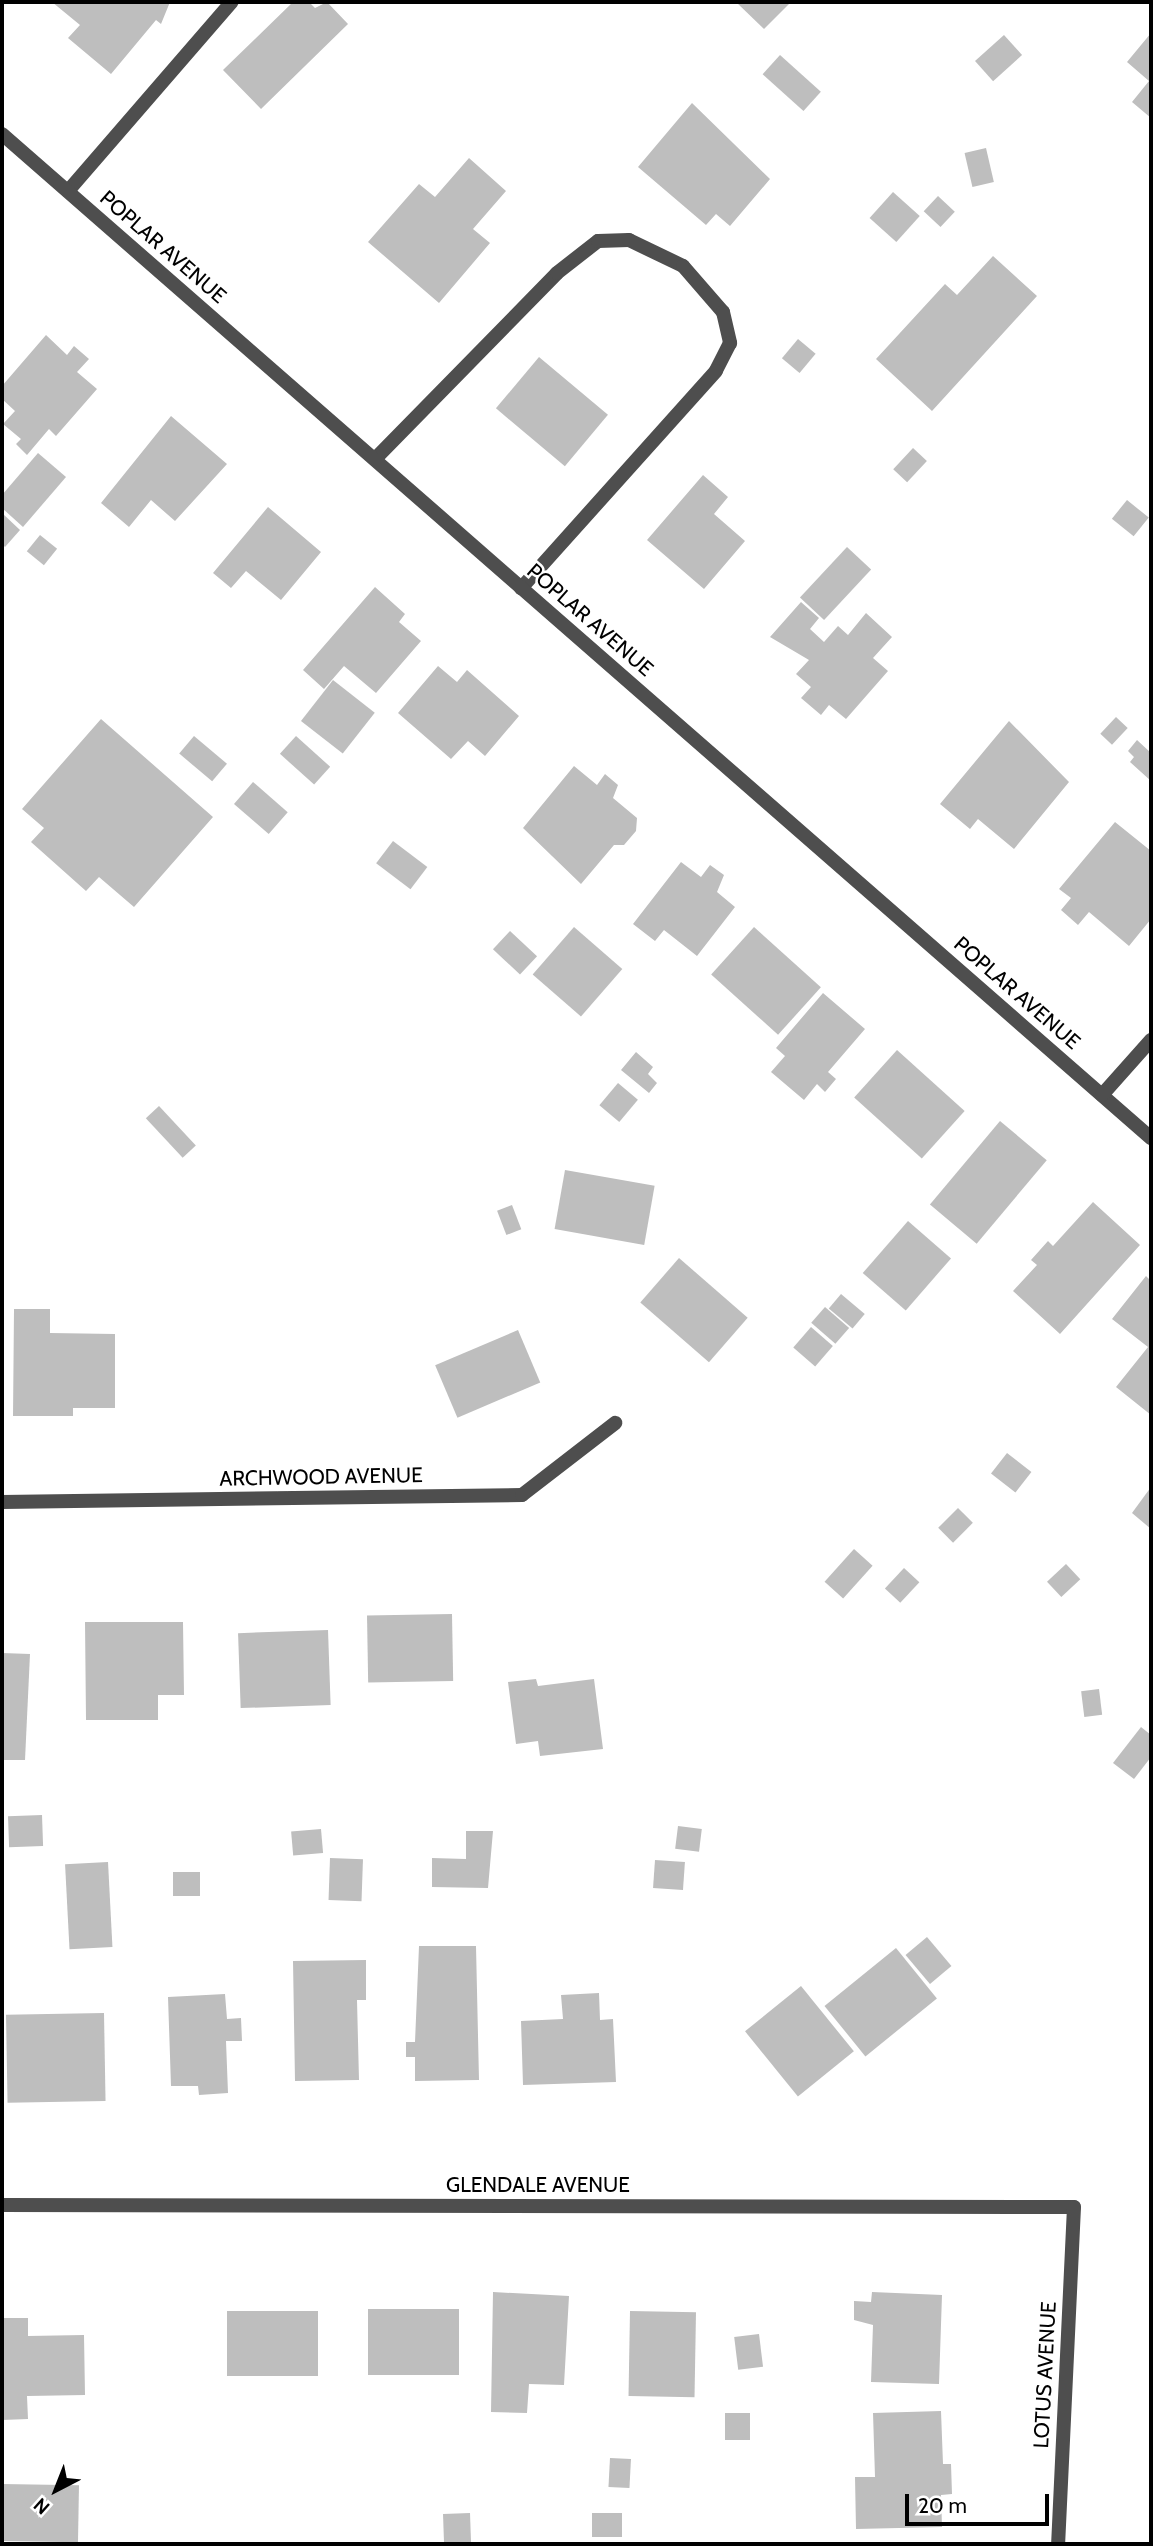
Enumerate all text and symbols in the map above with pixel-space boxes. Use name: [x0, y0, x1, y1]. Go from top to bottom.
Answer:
street label: POPLAR AVENUE: [95, 185, 231, 309]
street label: POPLAR AVENUE: [522, 558, 658, 682]
street label: POPLAR AVENUE: [949, 931, 1085, 1055]
street label: ARCHWOOD AVENUE: [219, 1463, 423, 1491]
street label: GLENDALE AVENUE: [446, 2172, 630, 2198]
street label: LOTUS AVENUE: [1029, 2301, 1061, 2449]
north arrow: [21, 2455, 91, 2525]
scale bar: [908, 2480, 1052, 2524]
text: N: [29, 2493, 54, 2519]
text: 20 m: [918, 2493, 967, 2518]

